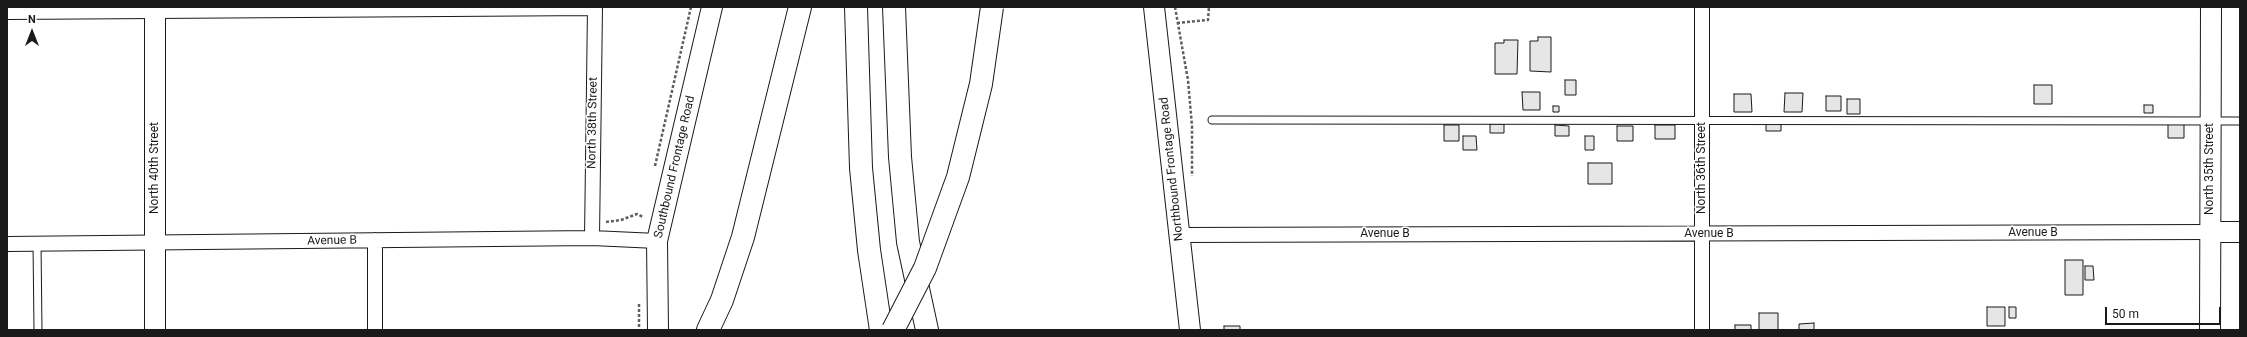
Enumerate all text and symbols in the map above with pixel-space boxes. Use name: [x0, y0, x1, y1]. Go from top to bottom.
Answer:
north arrow: [12, 12, 52, 52]
text: N: [28, 13, 36, 26]
street label: North 38th Street: [585, 77, 601, 169]
street label: Southbound Frontage Road: [652, 94, 698, 240]
street label: Northbound Frontage Road: [1157, 96, 1187, 242]
street label: North 40th Street: [148, 122, 162, 214]
street label: North 36th Street: [1695, 122, 1709, 214]
street label: North 35th Street: [2203, 123, 2217, 215]
street label: Avenue B: [2008, 226, 2058, 240]
street label: Avenue B: [1360, 227, 1410, 241]
street label: Avenue B: [1684, 227, 1734, 241]
street label: Avenue B: [307, 233, 357, 249]
scale bar: [2107, 299, 2223, 325]
text: 50 m: [2112, 307, 2139, 321]

